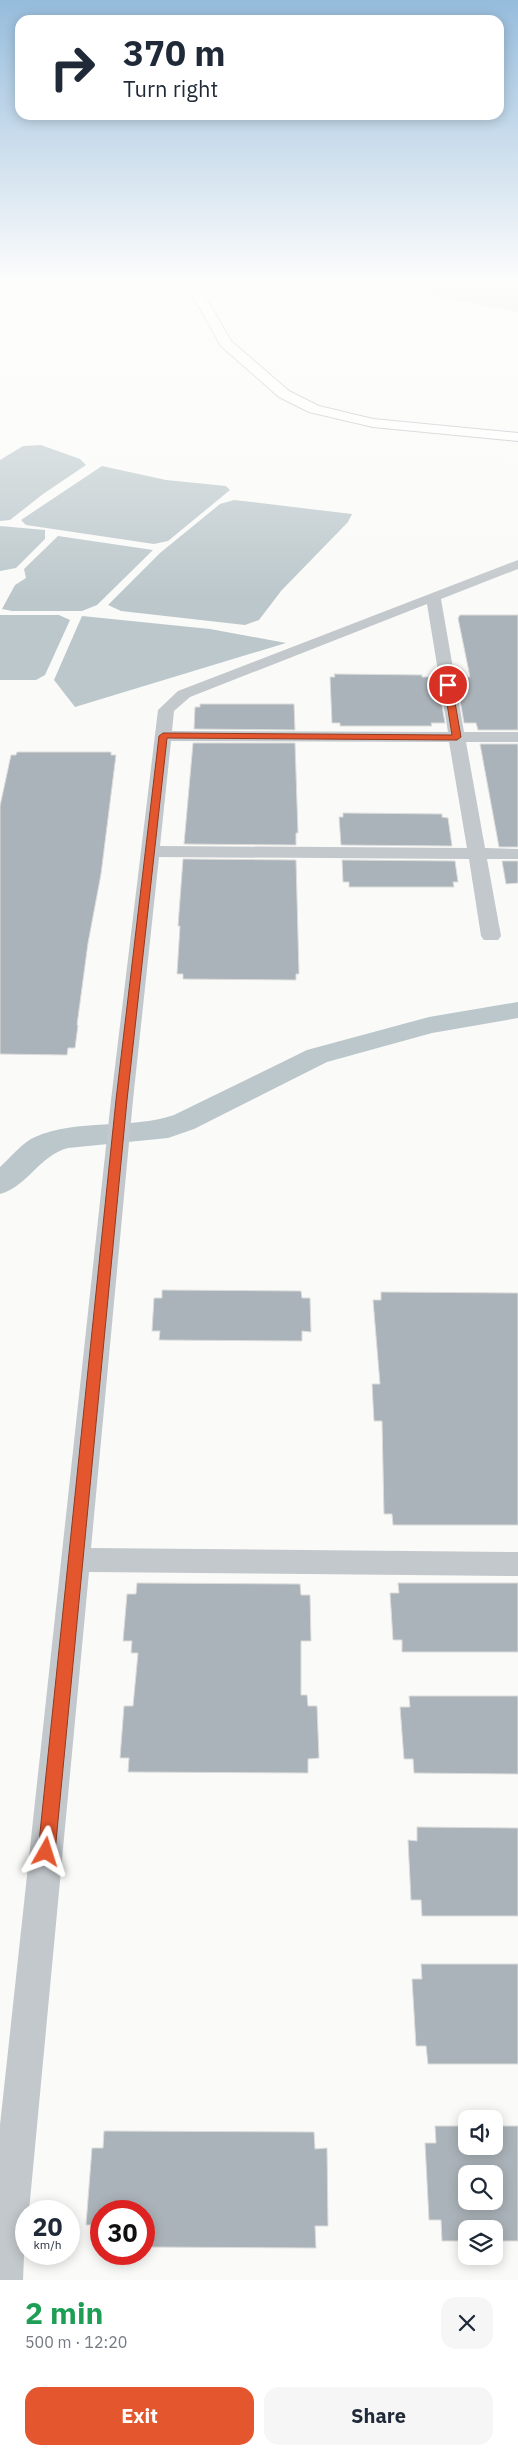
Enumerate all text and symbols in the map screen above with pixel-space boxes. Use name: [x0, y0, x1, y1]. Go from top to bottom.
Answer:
text: 370 m: [123, 30, 226, 76]
icon: right: [40, 35, 105, 100]
text: Turn right: [123, 74, 218, 103]
pin: [427, 664, 469, 706]
icon: arrive: [434, 671, 462, 699]
position arrow: [19, 1825, 71, 1877]
map controls: [458, 2110, 503, 2265]
button: sound: [458, 2110, 503, 2155]
button: search: [458, 2165, 503, 2210]
speed limit sign: 30: [90, 2200, 155, 2265]
text: 20: [32, 2210, 63, 2243]
button: layers: [458, 2220, 503, 2265]
text: km/h: [33, 2237, 62, 2252]
text: 2 min: [25, 2293, 103, 2332]
button: close: [441, 2297, 493, 2349]
text: 500 m · 12:20: [25, 2332, 127, 2352]
button: Exit: [25, 2387, 254, 2445]
button: Share: [264, 2387, 493, 2445]

